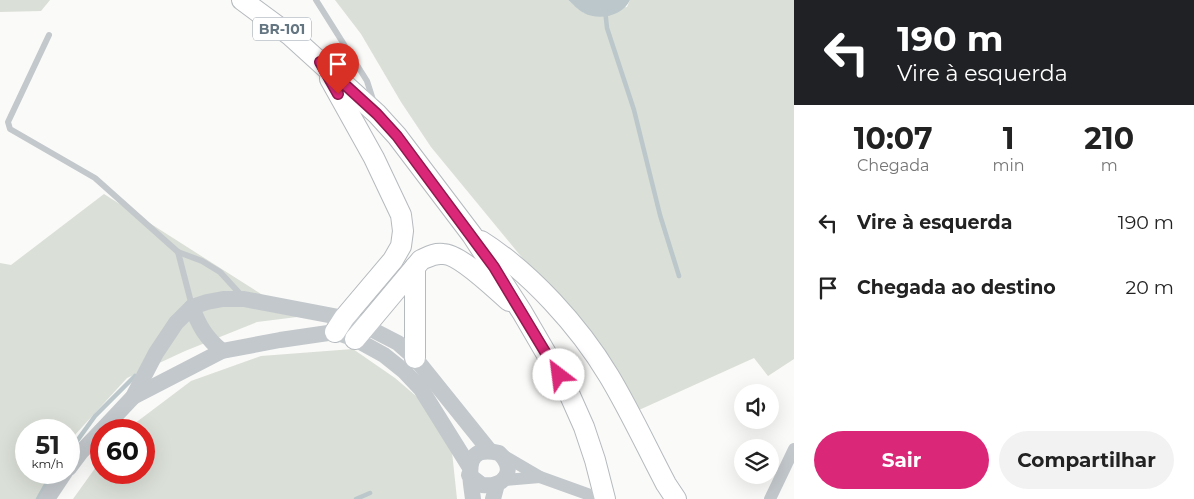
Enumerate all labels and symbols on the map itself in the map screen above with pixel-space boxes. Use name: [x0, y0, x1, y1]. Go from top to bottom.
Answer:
road number: BR-101: [253, 18, 311, 40]
pin: [317, 43, 359, 94]
position arrow: [532, 348, 584, 400]
speed limit sign: 60: [90, 419, 155, 484]

